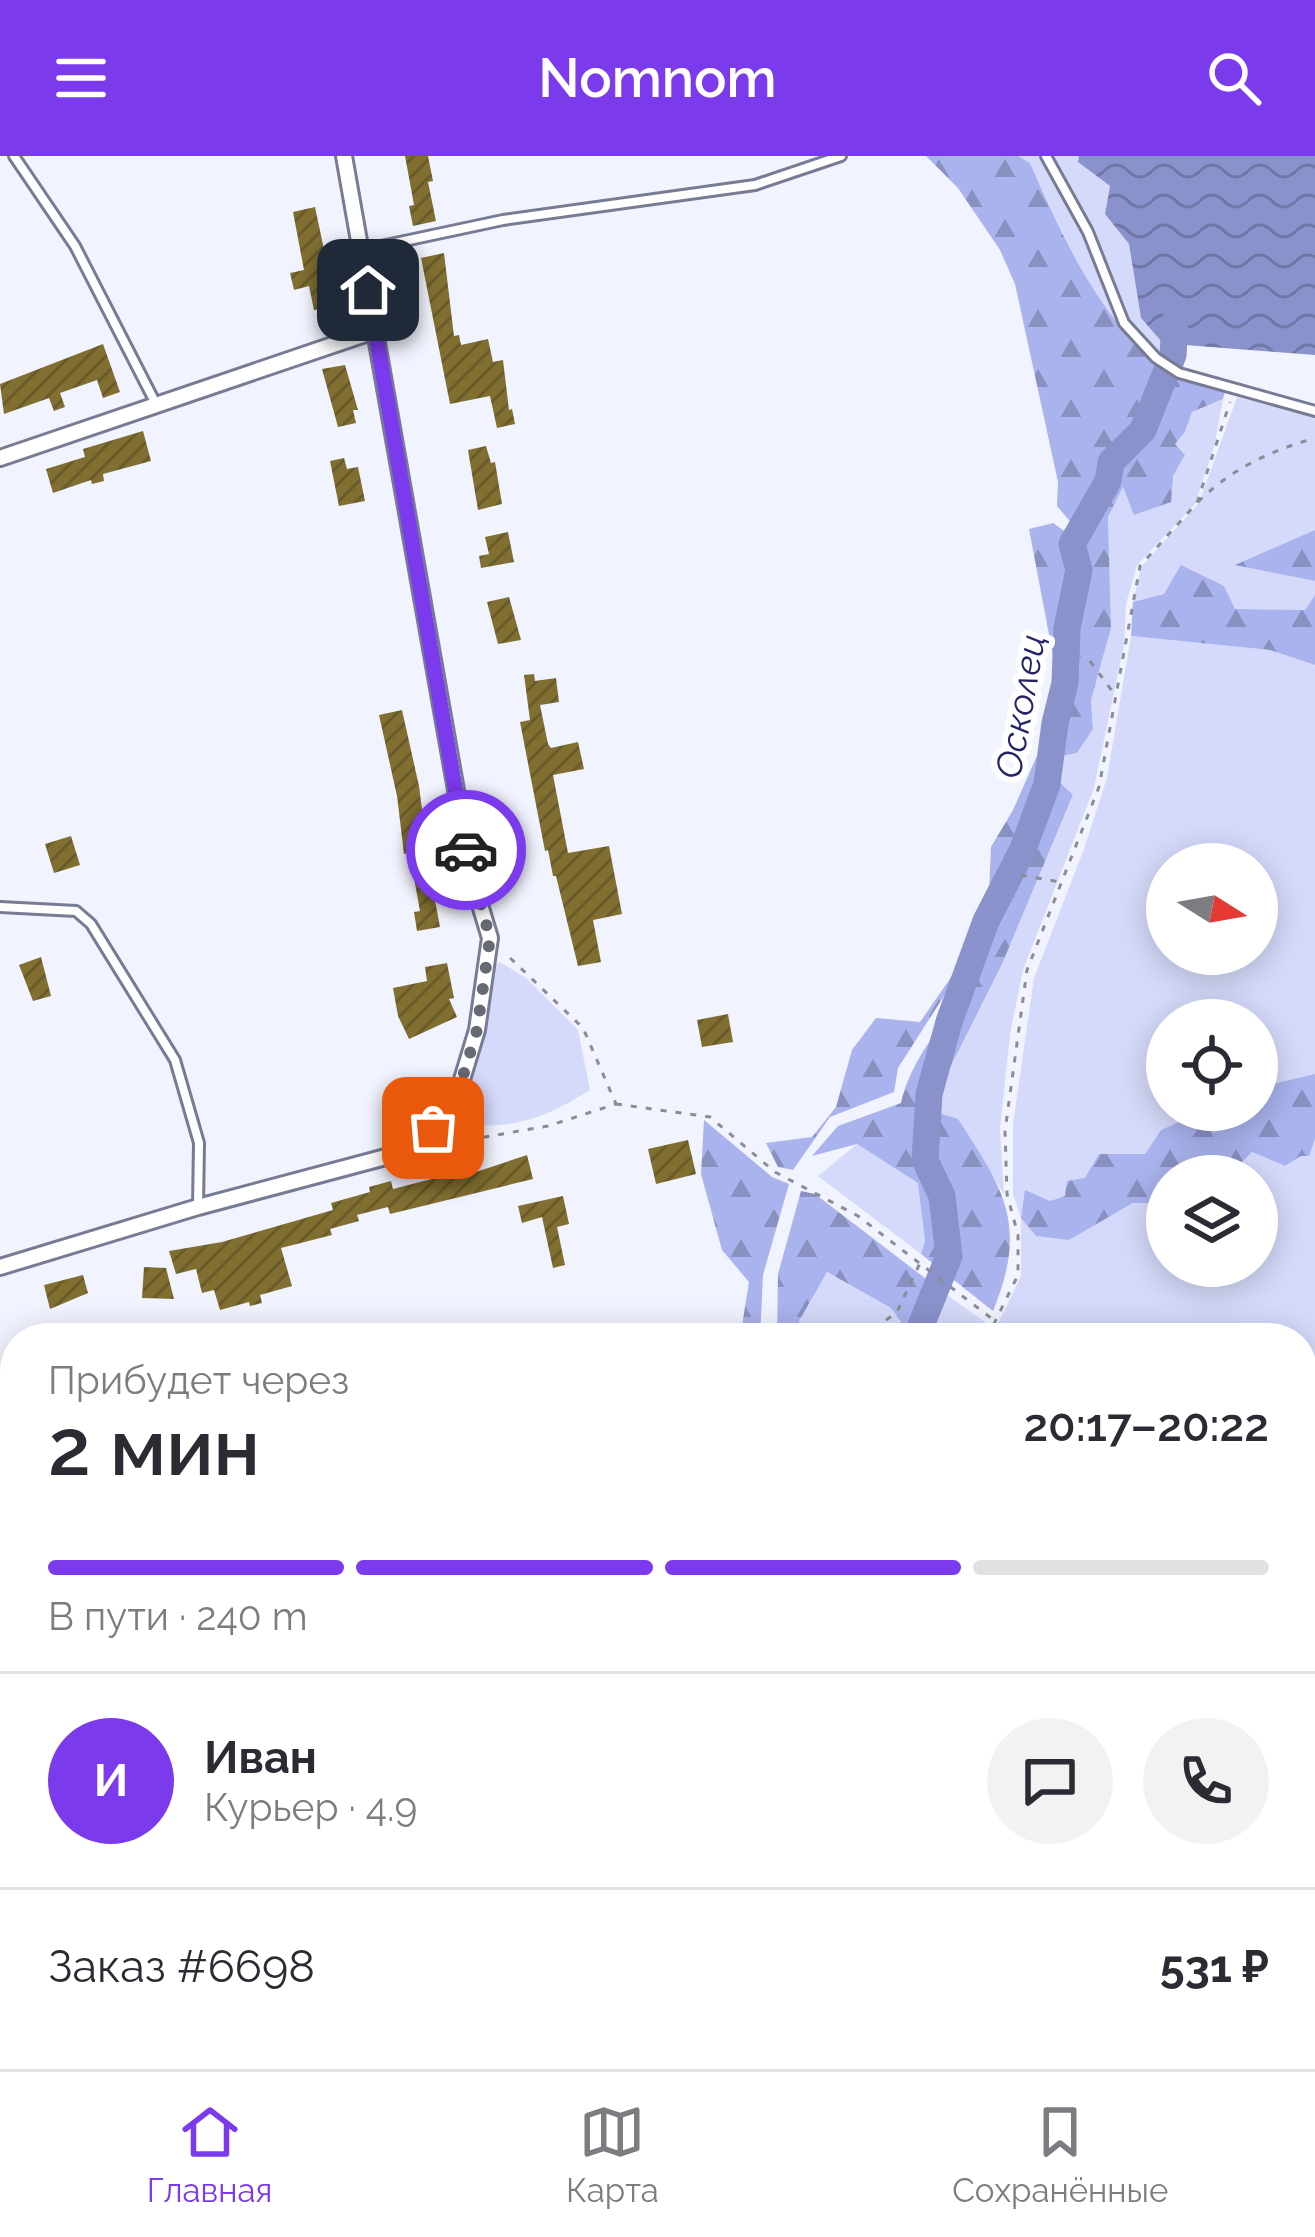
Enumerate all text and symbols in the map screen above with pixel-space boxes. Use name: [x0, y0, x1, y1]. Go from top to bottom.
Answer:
icon: menu: [48, 45, 114, 111]
icon: search: [1201, 45, 1267, 111]
text: Nomnom: [538, 46, 777, 110]
pin: [317, 239, 419, 341]
icon: home: [335, 257, 401, 323]
water label: Осколец: [987, 630, 1053, 782]
courier: [406, 790, 526, 910]
icon: car: [433, 817, 499, 883]
north arrow: [1146, 843, 1278, 975]
map controls: [1146, 843, 1278, 1287]
button: locate: [1146, 999, 1278, 1131]
pin: [382, 1077, 484, 1179]
icon: bag: [400, 1095, 466, 1161]
button: layers: [1146, 1155, 1278, 1287]
text: Прибудет через: [48, 1357, 349, 1403]
text: 20:17–20:22: [1023, 1399, 1269, 1452]
text: 2 мин: [48, 1402, 260, 1493]
text: В пути · 240 m: [48, 1593, 308, 1639]
button: chat: [987, 1718, 1113, 1844]
button: phone: [1143, 1718, 1269, 1844]
text: Иван: [204, 1731, 317, 1784]
text: И: [94, 1754, 128, 1807]
text: Курьер · 4.9: [204, 1784, 417, 1830]
text: Заказ #6698: [48, 1940, 315, 1993]
text: 531 ₽: [1160, 1940, 1269, 1993]
tab: Главная: [147, 2099, 272, 2210]
tab: Карта: [566, 2099, 659, 2210]
tab: Сохранённые: [952, 2099, 1168, 2210]

